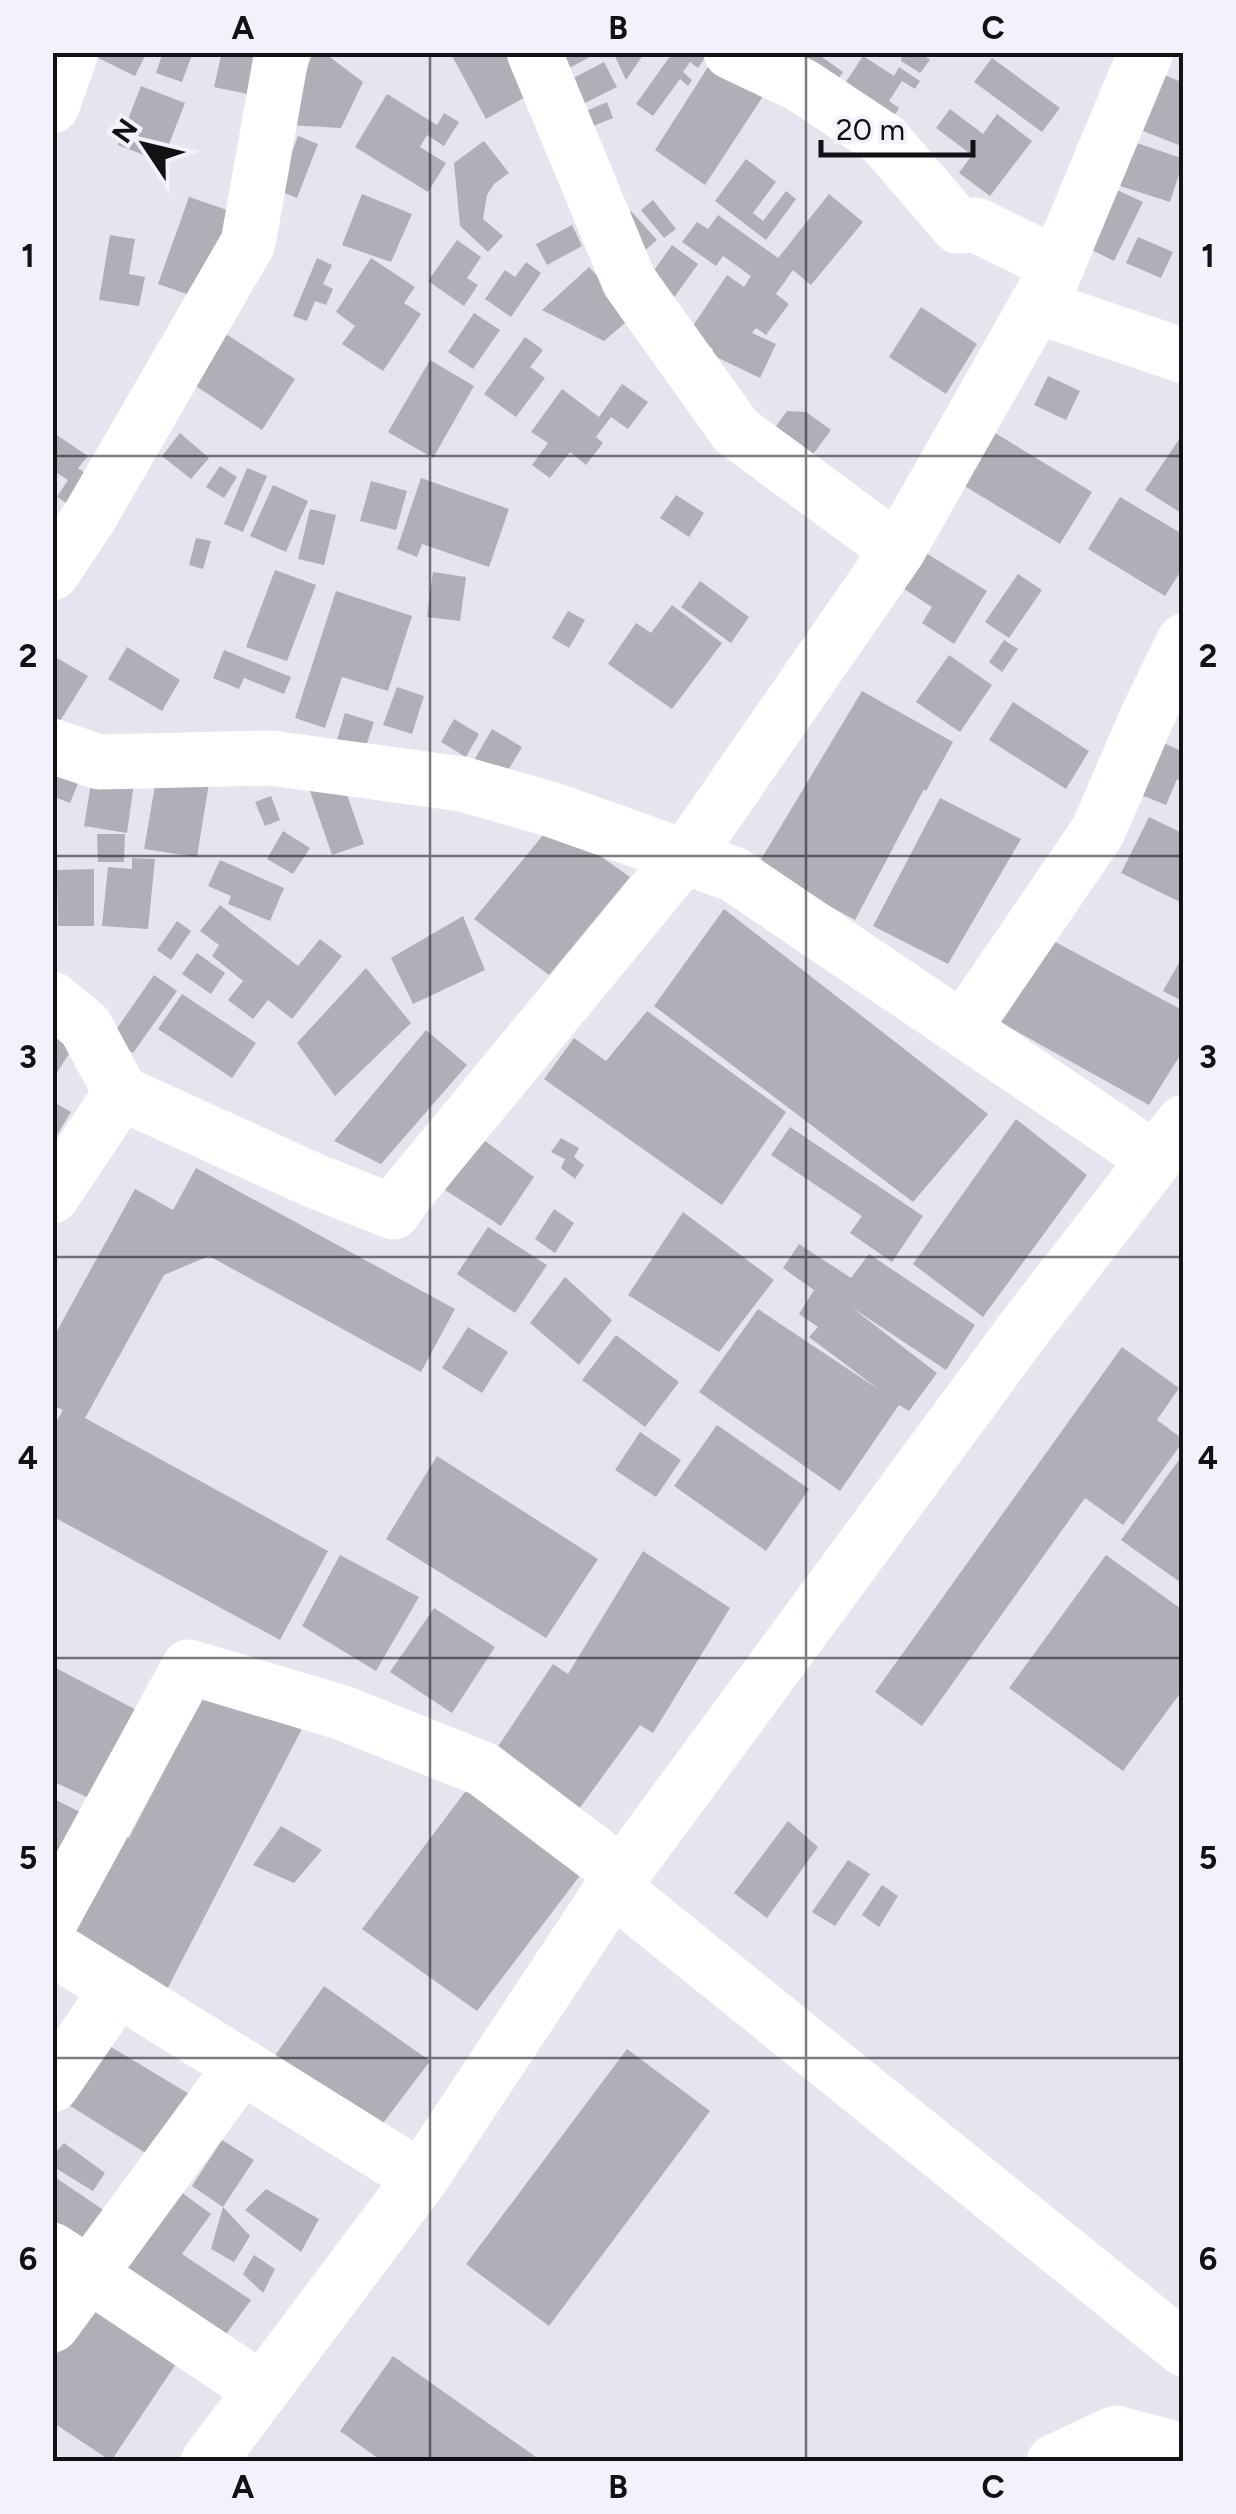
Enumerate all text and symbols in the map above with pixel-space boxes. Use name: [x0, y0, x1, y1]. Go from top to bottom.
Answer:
text: A: [232, 9, 255, 47]
text: B: [608, 9, 628, 47]
text: C: [981, 9, 1005, 47]
north arrow: [95, 95, 195, 195]
scale bar: [821, 95, 974, 157]
text: 20 m: [836, 111, 905, 148]
text: N: [104, 112, 145, 149]
text: 1: [21, 237, 35, 275]
text: 1: [1201, 237, 1215, 275]
text: 2: [19, 637, 37, 675]
text: 2: [1199, 637, 1217, 675]
text: 3: [19, 1038, 37, 1076]
text: 3: [1199, 1038, 1217, 1076]
text: 4: [18, 1439, 38, 1477]
text: 4: [1198, 1439, 1218, 1477]
text: 5: [19, 1839, 37, 1877]
text: 5: [1199, 1839, 1217, 1877]
text: 6: [19, 2240, 37, 2278]
text: 6: [1199, 2240, 1217, 2278]
text: A: [232, 2468, 255, 2506]
text: B: [608, 2468, 628, 2506]
text: C: [981, 2468, 1005, 2506]

